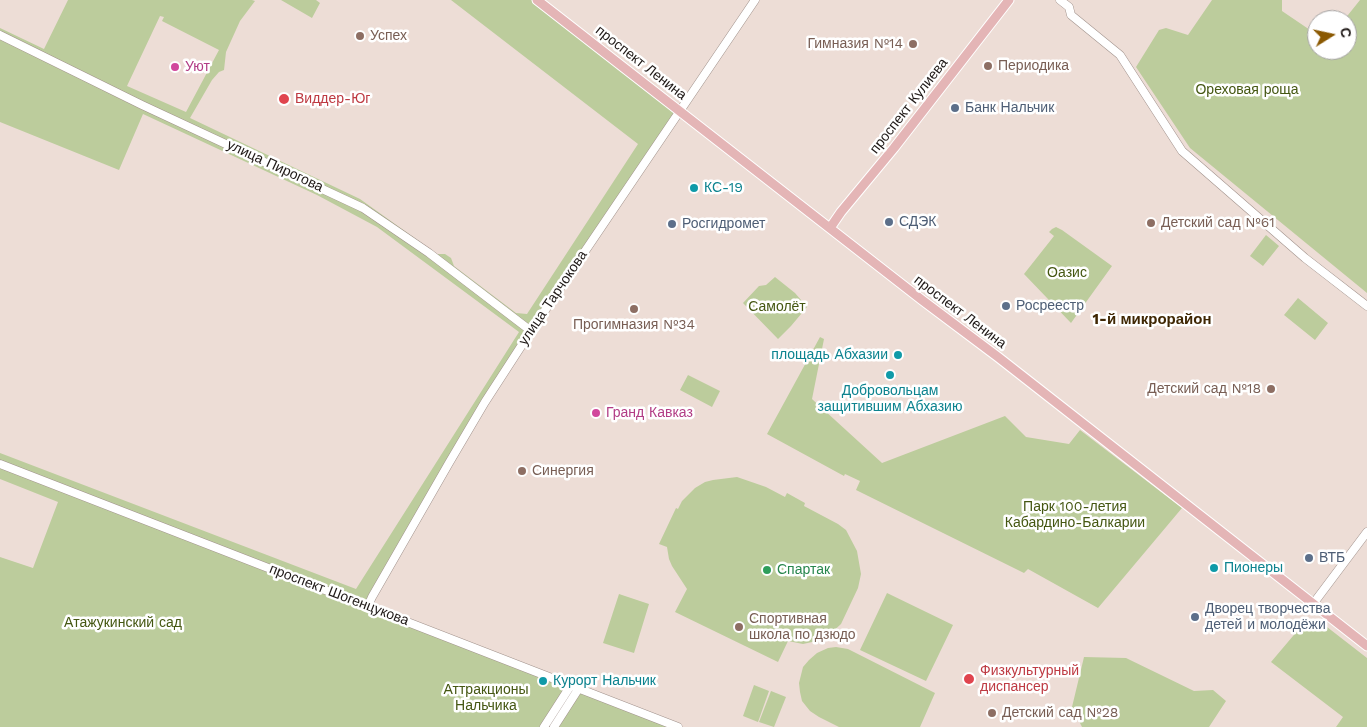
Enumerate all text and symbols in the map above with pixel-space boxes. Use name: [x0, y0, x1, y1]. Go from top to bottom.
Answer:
north arrow: [1307, 10, 1357, 60]
street label: проспект Ленина: [592, 22, 690, 104]
text: С: [1337, 26, 1355, 39]
place label: Успех: [370, 28, 407, 44]
marker: Успех: [354, 30, 366, 42]
place label: Гимназия №14: [807, 36, 903, 52]
marker: Гимназия №14: [907, 38, 919, 50]
street label: проспект Кулиева: [866, 55, 952, 157]
place label: Периодика: [998, 58, 1069, 74]
place label: Уют: [185, 59, 210, 75]
marker: Периодика: [982, 60, 994, 72]
marker: Уют: [169, 61, 181, 73]
park label: Ореховая роща: [1195, 82, 1299, 98]
place label: Виддер-Юг: [295, 91, 370, 107]
marker: Виддер-Юг: [277, 92, 291, 106]
place label: Банк Нальчик: [965, 100, 1054, 116]
marker: Банк Нальчик: [949, 102, 961, 114]
street label: улица Пирогова: [224, 136, 326, 196]
place label: КС-19: [704, 180, 743, 196]
marker: КС-19: [688, 182, 700, 194]
place label: СДЭК: [899, 214, 937, 230]
place label: Детский сад №61: [1161, 215, 1275, 231]
place label: Росгидромет: [682, 216, 766, 232]
marker: СДЭК: [883, 216, 895, 228]
marker: Детский сад №61: [1145, 217, 1157, 229]
marker: Росгидромет: [666, 218, 678, 230]
street label: улица Тарчокова: [515, 247, 591, 349]
park label: Оазис: [1047, 265, 1087, 281]
street label: проспект Ленина: [911, 272, 1009, 352]
place label: Росреестр: [1016, 298, 1084, 314]
park label: Самолёт: [748, 299, 806, 315]
marker: Росреестр: [1000, 300, 1012, 312]
marker: Прогимназия №34: [628, 303, 640, 315]
district label: 1-й микрорайон: [1093, 311, 1211, 329]
place label: Прогимназия №34: [573, 317, 695, 333]
place label: площадь Абхазии: [771, 347, 888, 363]
marker: площадь Абхазии: [892, 349, 904, 361]
marker: Добровольцам защитившим Абхазию: [884, 369, 896, 381]
place label: Детский сад №18: [1147, 381, 1261, 397]
place label: Добровольцам защитившим Абхазию: [818, 383, 962, 416]
marker: Детский сад №18: [1265, 383, 1277, 395]
place label: Гранд Кавказ: [606, 405, 693, 421]
marker: Гранд Кавказ: [590, 407, 602, 419]
place label: Синергия: [532, 463, 594, 479]
marker: Синергия: [516, 465, 528, 477]
park label: Парк 100-летия Кабардино-Балкарии: [1005, 499, 1145, 532]
place label: ВТБ: [1319, 550, 1345, 566]
marker: ВТБ: [1303, 552, 1315, 564]
place label: Пионеры: [1224, 560, 1283, 576]
street label: проспект Шогенцукова: [267, 561, 411, 629]
place label: Спартак: [777, 562, 830, 578]
marker: Пионеры: [1208, 562, 1220, 574]
marker: Спартак: [761, 564, 773, 576]
place label: Дворец творчества детей и молодёжи: [1205, 601, 1330, 634]
place label: Спортивная школа по дзюдо: [749, 611, 856, 644]
marker: Дворец творчества детей и молодёжи: [1189, 611, 1201, 623]
park label: Атажукинский сад: [64, 615, 182, 631]
marker: Спортивная школа по дзюдо: [733, 621, 745, 633]
place label: Физкультурный диспансер: [980, 663, 1079, 696]
marker: Физкультурный диспансер: [962, 672, 976, 686]
place label: Курорт Нальчик: [553, 673, 656, 689]
marker: Курорт Нальчик: [537, 675, 549, 687]
park label: Аттракционы Нальчика: [444, 682, 528, 714]
place label: Детский сад №28: [1002, 705, 1118, 721]
marker: Детский сад №28: [986, 707, 998, 719]

